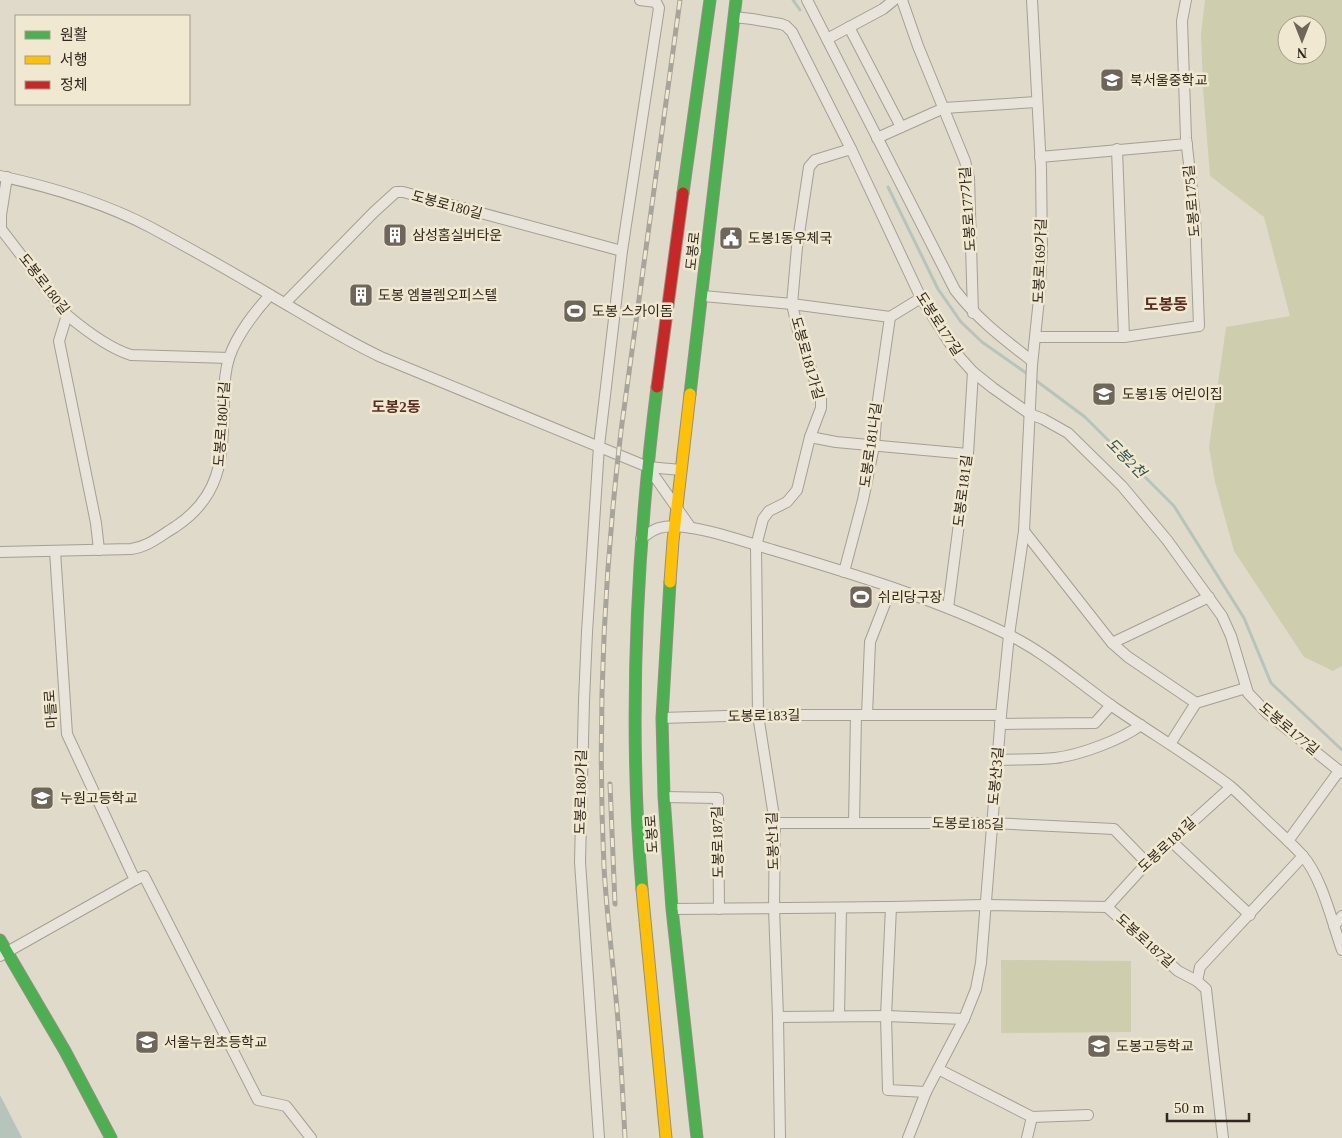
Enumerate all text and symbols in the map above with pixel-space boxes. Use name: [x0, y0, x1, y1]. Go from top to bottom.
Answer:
legend: [15, 15, 190, 105]
north arrow: [1277, 15, 1327, 65]
text: 원활: [60, 27, 88, 43]
text: N: [1297, 45, 1307, 60]
text: 서행: [60, 52, 88, 68]
school or university icon: 북서울중학교: [1099, 67, 1125, 93]
place label: 북서울중학교: [1130, 72, 1207, 88]
text: 정체: [60, 77, 88, 93]
street label: 도봉로175길: [1181, 164, 1203, 238]
street label: 도봉로177가길: [958, 166, 978, 252]
street label: 도봉로180길: [410, 188, 484, 222]
street label: 도봉로169가길: [1031, 218, 1049, 304]
building icon: 삼성홈실버타운: [382, 222, 408, 248]
public building icon: 도봉1동우체국: [718, 225, 744, 251]
place label: 삼성홈실버타운: [412, 228, 502, 243]
street label: 도봉로: [684, 231, 702, 271]
place label: 도봉1동우체국: [748, 231, 832, 246]
street label: 도봉로180길: [16, 251, 72, 317]
building icon: 도봉 엠블렘오피스텔: [348, 282, 374, 308]
place label: 도봉 엠블렘오피스텔: [378, 288, 497, 303]
street label: 도봉로177길: [913, 290, 965, 358]
district label: 도봉동: [1144, 296, 1188, 313]
sports icon: 도봉 스카이돔: [562, 298, 588, 324]
place label: 도봉 스카이돔: [592, 304, 673, 319]
street label: 도봉로181가길: [788, 315, 826, 401]
street label: 도봉로180나길: [212, 381, 232, 467]
school or university icon: 도봉1동 어린이집: [1091, 381, 1117, 407]
place label: 도봉1동 어린이집: [1122, 387, 1223, 402]
district label: 도봉2동: [372, 399, 421, 415]
street label: 도봉로181나길: [858, 402, 884, 488]
water label: 도봉2천: [1103, 435, 1150, 482]
street label: 도봉로181길: [951, 454, 975, 528]
sports icon: 쉬리당구장: [848, 584, 874, 610]
place label: 쉬리당구장: [878, 590, 943, 605]
street label: 마들로: [42, 689, 60, 729]
street label: 도봉로177길: [1256, 700, 1322, 758]
street label: 도봉로183길: [728, 708, 800, 724]
street label: 도봉산3길: [986, 746, 1006, 806]
street label: 도봉로180가길: [573, 749, 589, 835]
school or university icon: 누원고등학교: [29, 785, 55, 811]
place label: 누원고등학교: [60, 790, 137, 806]
street label: 도봉로187길: [710, 806, 726, 878]
street label: 도봉산1길: [764, 811, 782, 871]
street label: 도봉로: [643, 814, 661, 854]
street label: 도봉로181길: [1135, 815, 1199, 875]
street label: 도봉로185길: [932, 816, 1004, 832]
street label: 도봉로187길: [1113, 911, 1177, 971]
school or university icon: 서울누원초등학교: [134, 1029, 160, 1055]
school or university icon: 도봉고등학교: [1086, 1033, 1112, 1059]
place label: 서울누원초등학교: [164, 1034, 267, 1050]
place label: 도봉고등학교: [1116, 1038, 1193, 1054]
scale bar: [1167, 1090, 1250, 1122]
text: 50 m: [1174, 1100, 1205, 1116]

